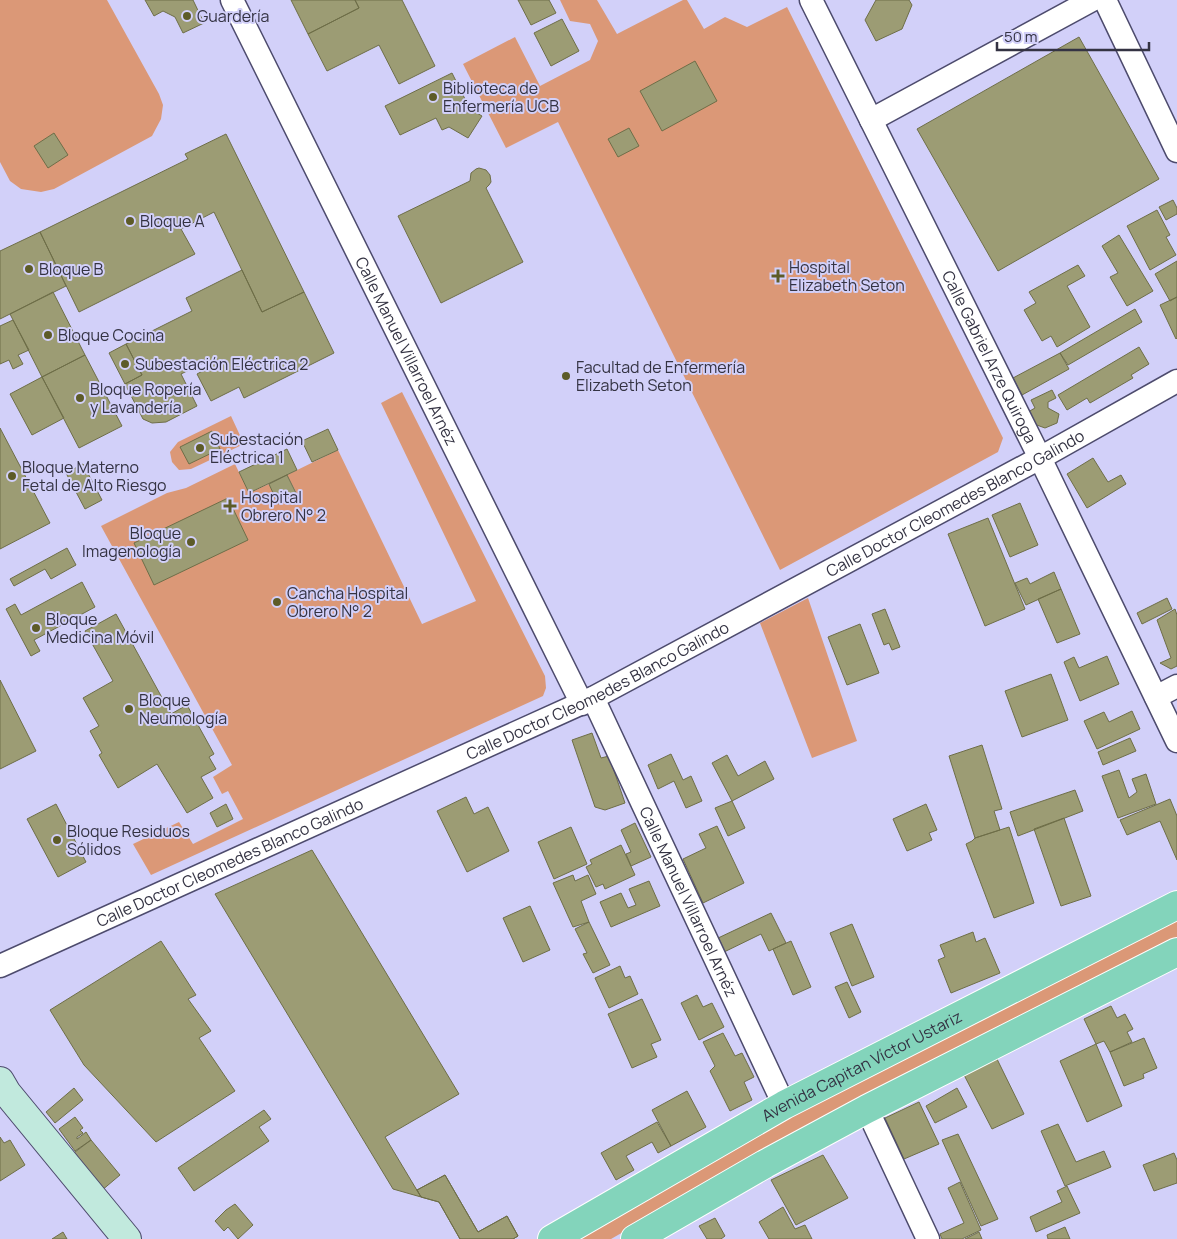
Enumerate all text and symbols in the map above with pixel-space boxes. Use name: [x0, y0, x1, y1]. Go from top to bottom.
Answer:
place label: Guardería: [197, 5, 270, 27]
marker: Guardería: [181, 10, 193, 22]
scale bar: [997, 20, 1150, 52]
text: 50 m: [1004, 26, 1038, 47]
place label: Biblioteca de Enfermería UCB: [443, 77, 559, 117]
marker: Biblioteca de Enfermería UCB: [427, 91, 439, 103]
place label: Bloque A: [140, 210, 205, 232]
marker: Bloque A: [124, 215, 136, 227]
street label: Calle Manuel Villarroel Arnéz: [350, 253, 463, 449]
place label: Hospital Elizabeth Seton: [789, 256, 905, 296]
place label: Bloque B: [39, 258, 104, 280]
marker: Bloque B: [23, 263, 35, 275]
street label: Calle Gabriel Arze Quiroga: [937, 267, 1042, 447]
marker: Hospital Elizabeth Seton: [771, 269, 785, 283]
place label: Bloque Cocina: [58, 324, 164, 346]
marker: Bloque Cocina: [42, 329, 54, 341]
place label: Subestación Eléctrica 2: [135, 353, 308, 375]
place label: Facultad de Enfermería Elizabeth Seton: [576, 356, 745, 396]
marker: Subestación Eléctrica 2: [119, 358, 131, 370]
marker: Facultad de Enfermería Elizabeth Seton: [560, 370, 572, 382]
place label: Bloque Ropería y Lavandería: [90, 378, 201, 418]
marker: Bloque Ropería y Lavandería: [74, 392, 86, 404]
street label: Calle Doctor Cleomedes Blanco Galindo: [822, 424, 1088, 582]
place label: Subestación Eléctrica 1: [210, 428, 303, 468]
marker: Subestación Eléctrica 1: [194, 442, 206, 454]
place label: Bloque Materno Fetal de Alto Riesgo: [22, 456, 167, 496]
marker: Bloque Materno Fetal de Alto Riesgo: [6, 470, 18, 482]
place label: Hospital Obrero N° 2: [241, 486, 326, 526]
marker: Hospital Obrero N° 2: [223, 499, 237, 513]
place label: Bloque Imagenología: [82, 522, 181, 562]
marker: Bloque Imagenología: [185, 536, 197, 548]
place label: Cancha Hospital Obrero N° 2: [287, 582, 408, 622]
marker: Cancha Hospital Obrero N° 2: [271, 596, 283, 608]
place label: Bloque Medicina Móvil: [46, 608, 154, 648]
street label: Calle Doctor Cleomedes Blanco Galindo: [463, 616, 733, 765]
marker: Bloque Medicina Móvil: [30, 622, 42, 634]
place label: Bloque Neumología: [139, 689, 227, 729]
marker: Bloque Neumología: [123, 703, 135, 715]
street label: Calle Doctor Cleomedes Blanco Galindo: [93, 792, 367, 932]
street label: Calle Manuel Villarroel Arnéz: [634, 803, 743, 1001]
place label: Bloque Residuos Sólidos: [67, 820, 190, 860]
marker: Bloque Residuos Sólidos: [51, 834, 63, 846]
street label: Avenida Capitan Víctor Ustariz: [758, 1005, 966, 1127]

